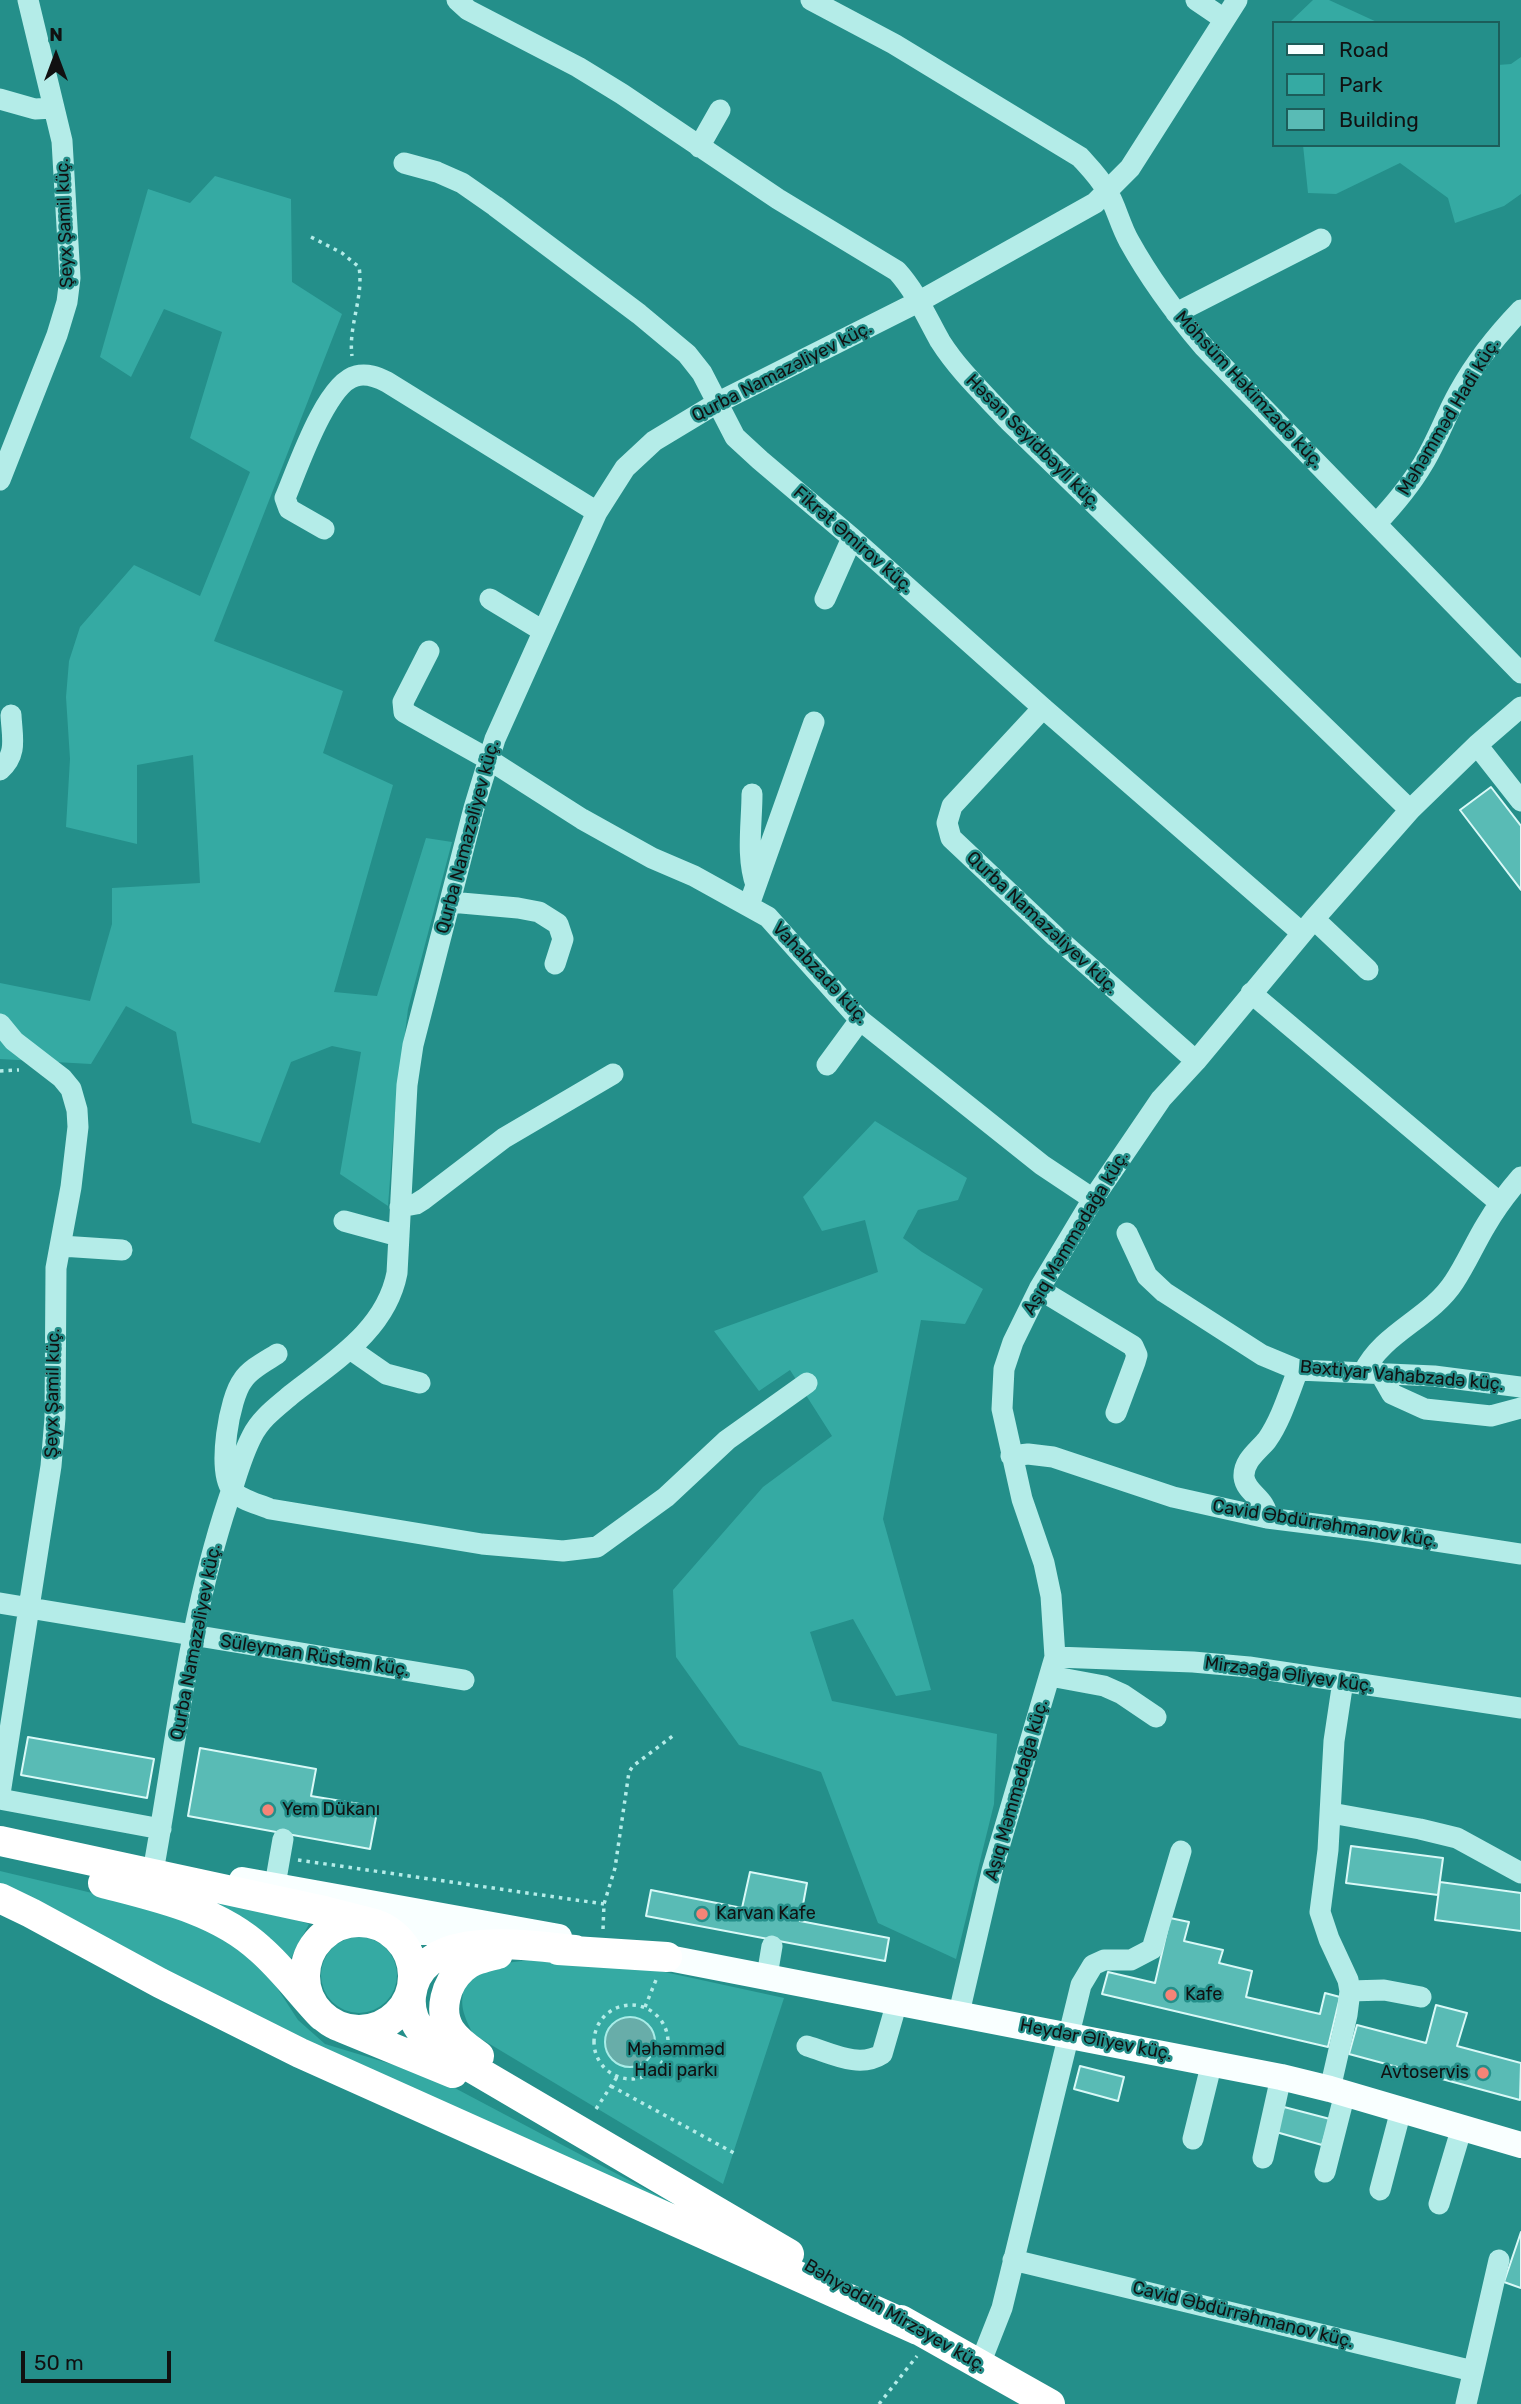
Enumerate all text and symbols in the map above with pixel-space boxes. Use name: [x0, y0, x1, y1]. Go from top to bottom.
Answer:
north arrow: [21, 21, 91, 91]
legend: [1272, 21, 1500, 147]
text: N: [49, 23, 63, 46]
text: Road: [1339, 37, 1389, 62]
text: Park: [1339, 72, 1383, 97]
text: Building: [1339, 107, 1419, 132]
street label: Şeyx Şamil küç.: [52, 158, 78, 288]
street label: Möhsüm Həkimzadə küç.: [1170, 307, 1328, 473]
street label: Qurba Namazəliyev küç.: [688, 317, 876, 427]
street label: Məhəmməd Hadi küç.: [1394, 335, 1504, 499]
street label: Həsən Seyidbəyli küç.: [961, 370, 1105, 514]
street label: Fikrət Əmirov küç.: [789, 482, 917, 598]
street label: Qurba Namazəliyev küç.: [432, 738, 504, 936]
street label: Qurba Namazəliyev küç.: [962, 847, 1122, 999]
street label: Vahabzadə küç.: [767, 918, 873, 1028]
street label: Aşıq Məmmədağa küç.: [1018, 1147, 1134, 1319]
street label: Şeyx Şamil küç.: [41, 1328, 65, 1458]
street label: Bəxtiyar Vahabzadə küç.: [1299, 1356, 1505, 1396]
street label: Cavid Əbdürrəhmanov küç.: [1211, 1496, 1439, 1552]
street label: Qurba Namazəliyev küç.: [166, 1542, 226, 1742]
street label: Süleyman Rüstəm küç.: [219, 1630, 411, 1682]
street label: Mirzəağa Əliyev küç.: [1203, 1652, 1375, 1698]
street label: Aşıq Məmmədağa küç.: [981, 1697, 1053, 1883]
place label: Yem Dükanı: [282, 1799, 380, 1821]
marker: Yem Dükanı: [260, 1802, 276, 1818]
place label: Karvan Kafe: [716, 1903, 816, 1925]
marker: Karvan Kafe: [694, 1906, 710, 1922]
place label: Kafe: [1185, 1984, 1222, 2006]
marker: Kafe: [1163, 1987, 1179, 2003]
street label: Heydər Əliyev küç.: [1018, 2015, 1174, 2065]
park label: Məhəmməd Hadi parkı: [627, 2039, 725, 2082]
place label: Avtoservis: [1381, 2062, 1469, 2084]
marker: Avtoservis: [1475, 2065, 1491, 2081]
street label: Bəhyəddin Mirzəyev küç.: [800, 2255, 990, 2377]
street label: Cavid Əbdürrəhmanov küç.: [1130, 2277, 1356, 2353]
scale bar: [24, 2338, 175, 2382]
text: 50 m: [34, 2350, 84, 2375]

